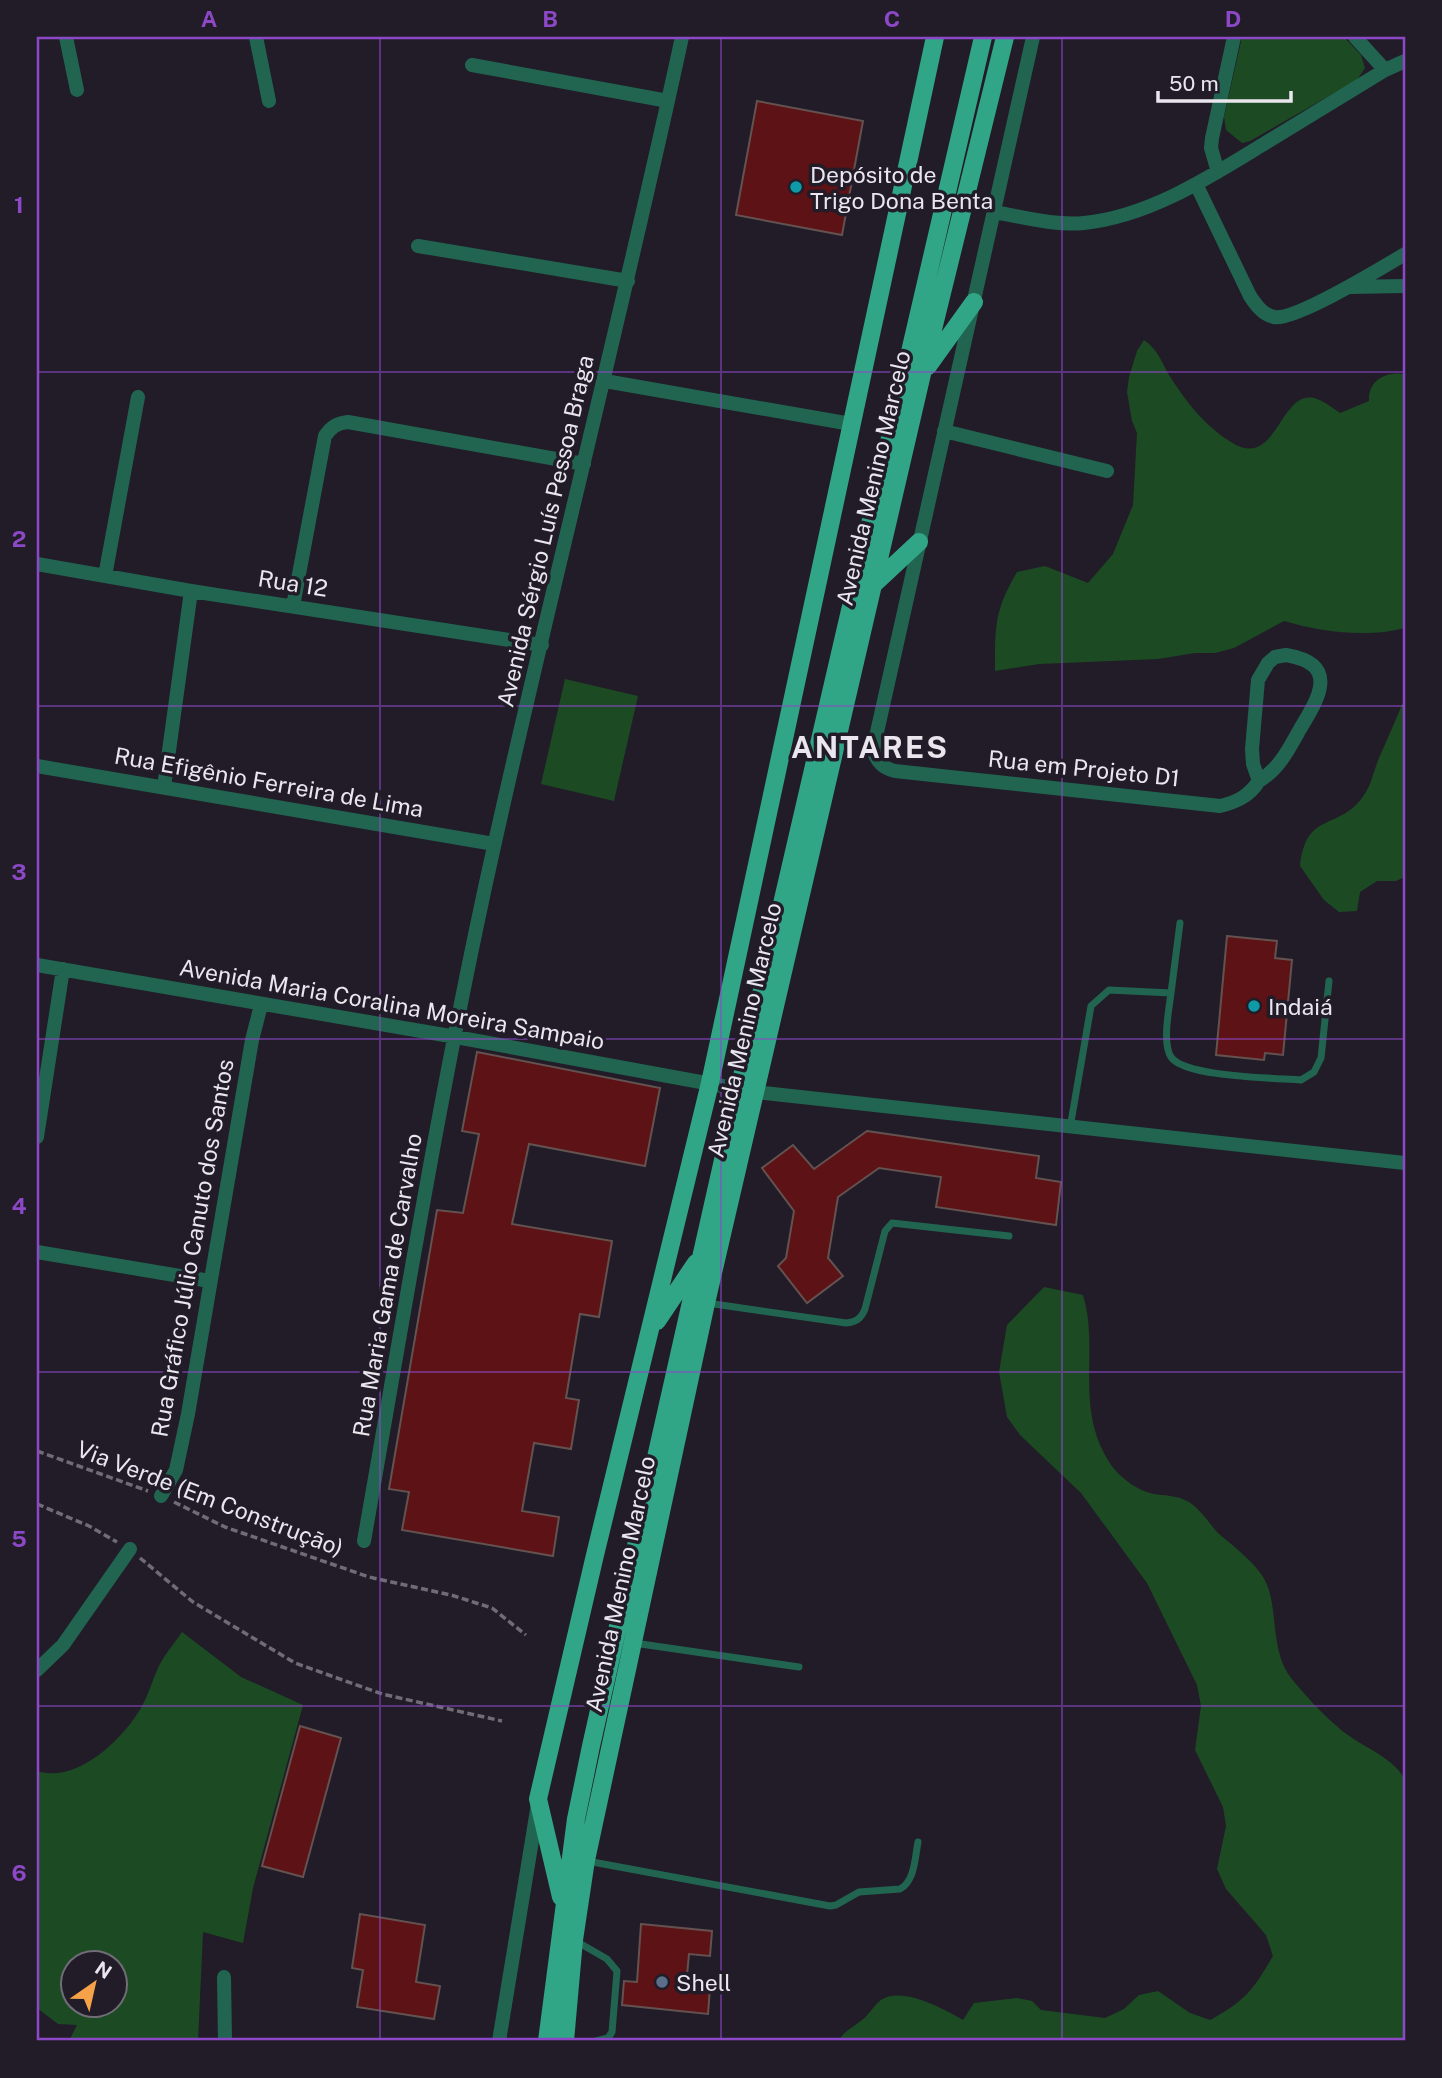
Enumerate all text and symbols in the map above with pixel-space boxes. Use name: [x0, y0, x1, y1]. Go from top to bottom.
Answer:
text: A: [201, 5, 218, 32]
text: B: [542, 5, 558, 32]
text: C: [884, 5, 900, 32]
text: D: [1225, 5, 1241, 32]
scale bar: [1158, 60, 1292, 104]
text: 50 m: [1169, 71, 1219, 96]
place label: Depósito de Trigo Dona Benta: [810, 161, 993, 214]
marker: Depósito de Trigo Dona Benta: [788, 179, 804, 195]
text: 1: [14, 191, 24, 218]
street label: Avenida Menino Marcelo: [830, 348, 916, 608]
street label: Avenida Sérgio Luís Pessoa Braga: [491, 352, 599, 710]
text: 2: [12, 525, 26, 552]
street label: Rua 12: [256, 564, 330, 602]
district label: ANTARES: [791, 729, 949, 765]
street label: Rua Efigênio Ferreira de Lima: [112, 742, 426, 822]
street label: Rua em Projeto D1: [987, 745, 1181, 791]
text: 3: [11, 858, 27, 885]
street label: Avenida Menino Marcelo: [701, 900, 787, 1160]
street label: Avenida Maria Coralina Moreira Sampaio: [177, 953, 607, 1055]
place label: Indaiá: [1268, 993, 1333, 1020]
marker: Indaiá: [1246, 998, 1262, 1014]
street label: Rua Gráfico Júlio Canuto dos Santos: [145, 1057, 239, 1439]
street label: Rua Maria Gama de Carvalho: [347, 1131, 427, 1439]
text: 4: [11, 1192, 27, 1219]
street label: Via Verde (Em Construção): [73, 1435, 347, 1561]
street label: Avenida Menino Marcelo: [580, 1454, 660, 1714]
text: 5: [11, 1525, 27, 1552]
text: 6: [11, 1859, 27, 1886]
north arrow: [60, 1948, 130, 2018]
text: N: [91, 1957, 116, 1983]
place label: Shell: [676, 1969, 731, 1996]
marker: Shell: [654, 1974, 670, 1990]

